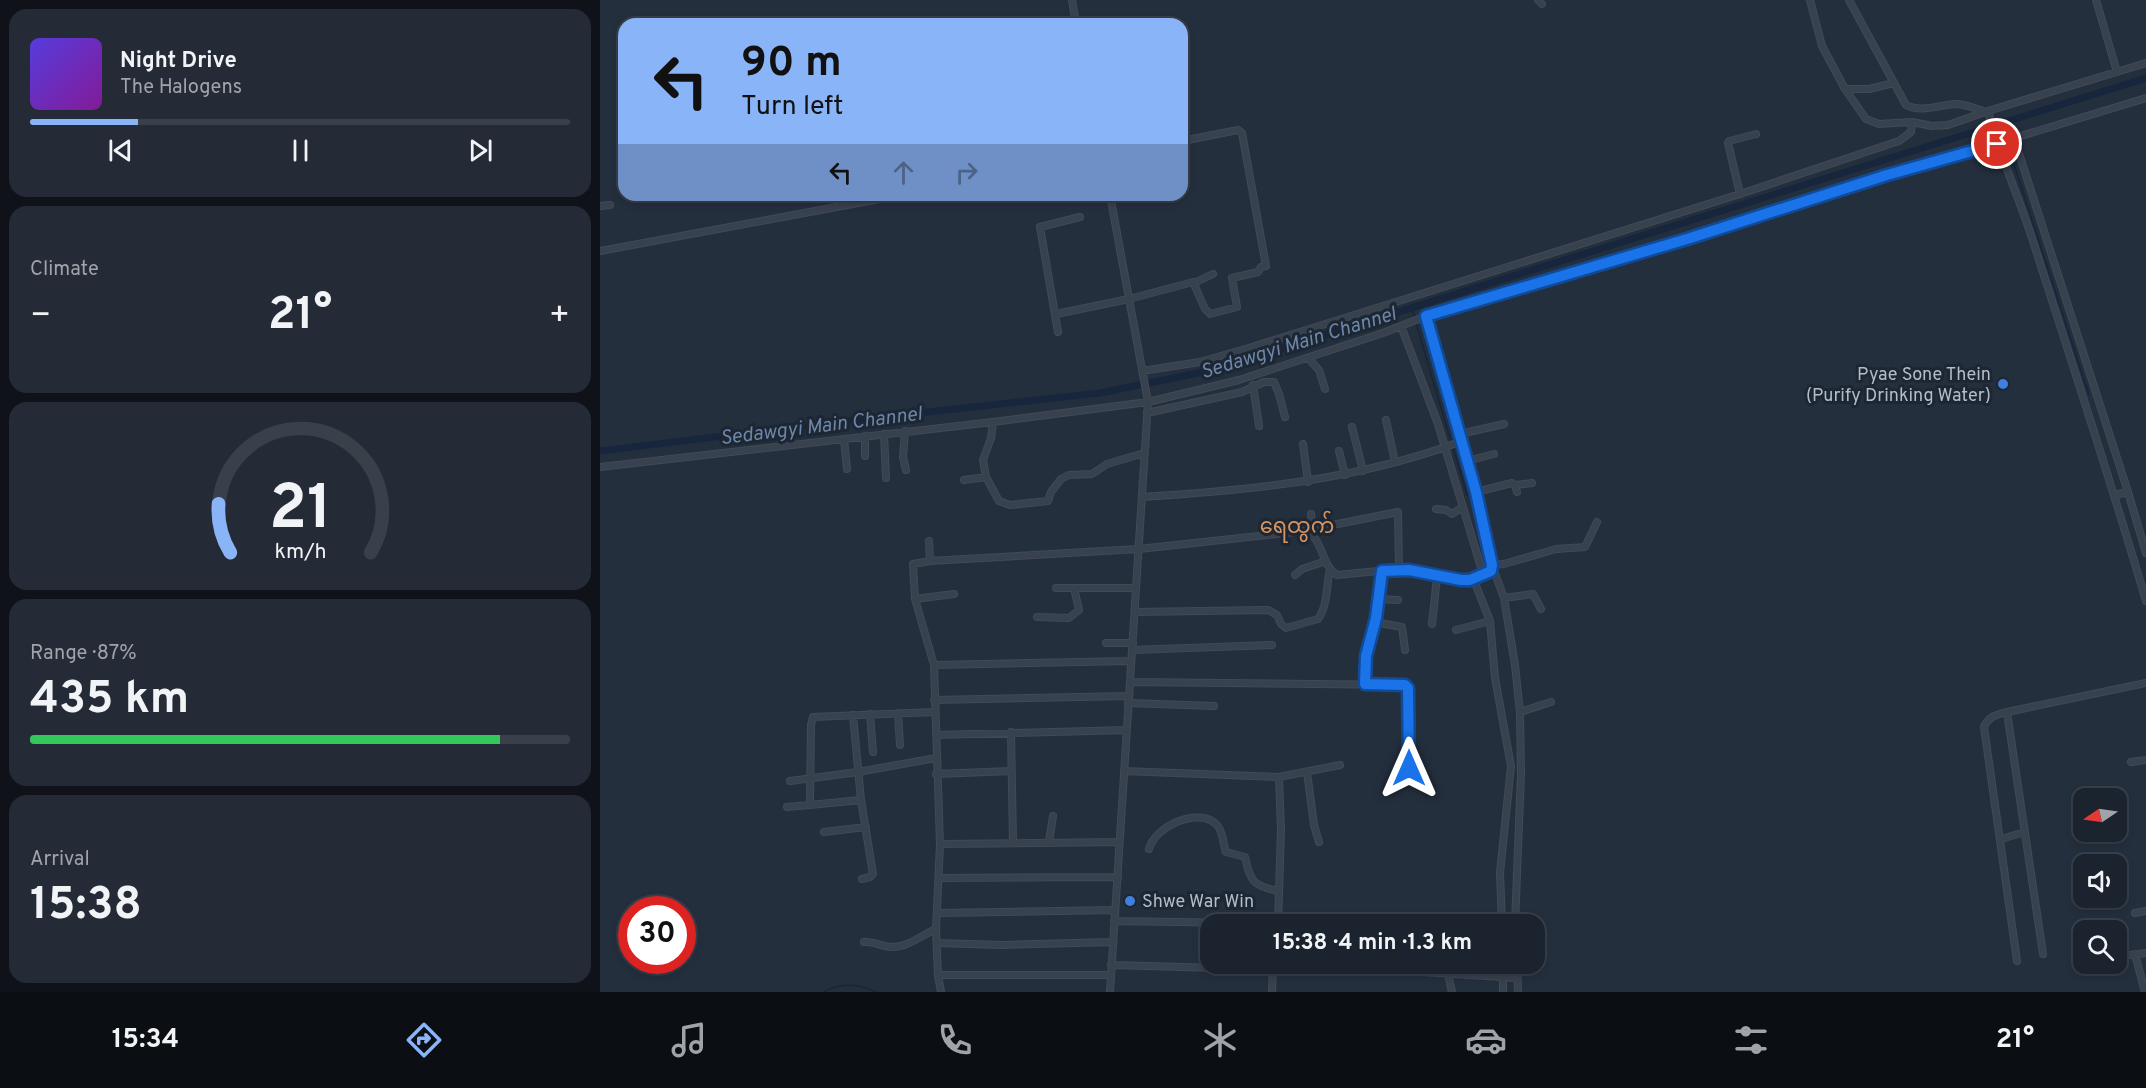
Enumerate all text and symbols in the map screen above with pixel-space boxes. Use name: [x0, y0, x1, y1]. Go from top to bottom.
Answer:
text: 90 m: [741, 38, 842, 91]
icon: left: [642, 42, 720, 120]
text: Night Drive: [120, 48, 237, 75]
text: The Halogens: [120, 75, 242, 101]
text: Turn left: [741, 90, 843, 124]
pin: [1971, 118, 2022, 169]
icon: arrive: [1980, 127, 2013, 160]
icon: previous: [104, 134, 137, 167]
icon: pause: [284, 134, 317, 167]
icon: next: [464, 134, 497, 167]
icon: left: [824, 156, 857, 189]
icon: ahead: [887, 156, 920, 189]
icon: right: [950, 156, 983, 189]
text: Climate: [30, 257, 99, 283]
text: 21°: [268, 288, 332, 345]
text: −: [30, 296, 51, 338]
text: +: [549, 296, 570, 338]
water label: Sedawgyi Main Channel: [1198, 302, 1400, 386]
place label: Pyae Sone Thein (Purify Drinking Water): [1806, 364, 1991, 408]
marker: Pyae Sone Thein (Purify Drinking Water): [1996, 377, 2010, 391]
water label: Sedawgyi Main Channel: [719, 402, 924, 452]
text: 21: [268, 472, 332, 551]
district label: ရေထွက်: [1260, 510, 1334, 543]
text: km/h: [274, 539, 326, 566]
text: Range · 87%: [30, 641, 137, 667]
text: 435 km: [30, 672, 189, 729]
position arrow: [1377, 736, 1441, 800]
north arrow: [2073, 788, 2127, 842]
map controls: [2073, 788, 2127, 974]
text: Arrival: [30, 847, 90, 873]
button: sound: [2073, 854, 2127, 908]
text: 15:38: [30, 878, 142, 935]
place label: Shwe War Win: [1142, 891, 1254, 914]
marker: Shwe War Win: [1123, 894, 1137, 908]
speed limit sign: 30: [618, 896, 696, 974]
button: search: [2073, 920, 2127, 974]
text: 15:38 · 4 min · 1.3 km: [1273, 930, 1472, 957]
icon: directions: [403, 1019, 445, 1061]
icon: music: [668, 1019, 710, 1061]
icon: phone: [934, 1019, 976, 1061]
icon: climate: [1199, 1019, 1241, 1061]
icon: car: [1465, 1019, 1507, 1061]
icon: filters: [1730, 1019, 1772, 1061]
text: 15:34: [112, 1023, 179, 1057]
text: 21°: [1996, 1023, 2034, 1057]

